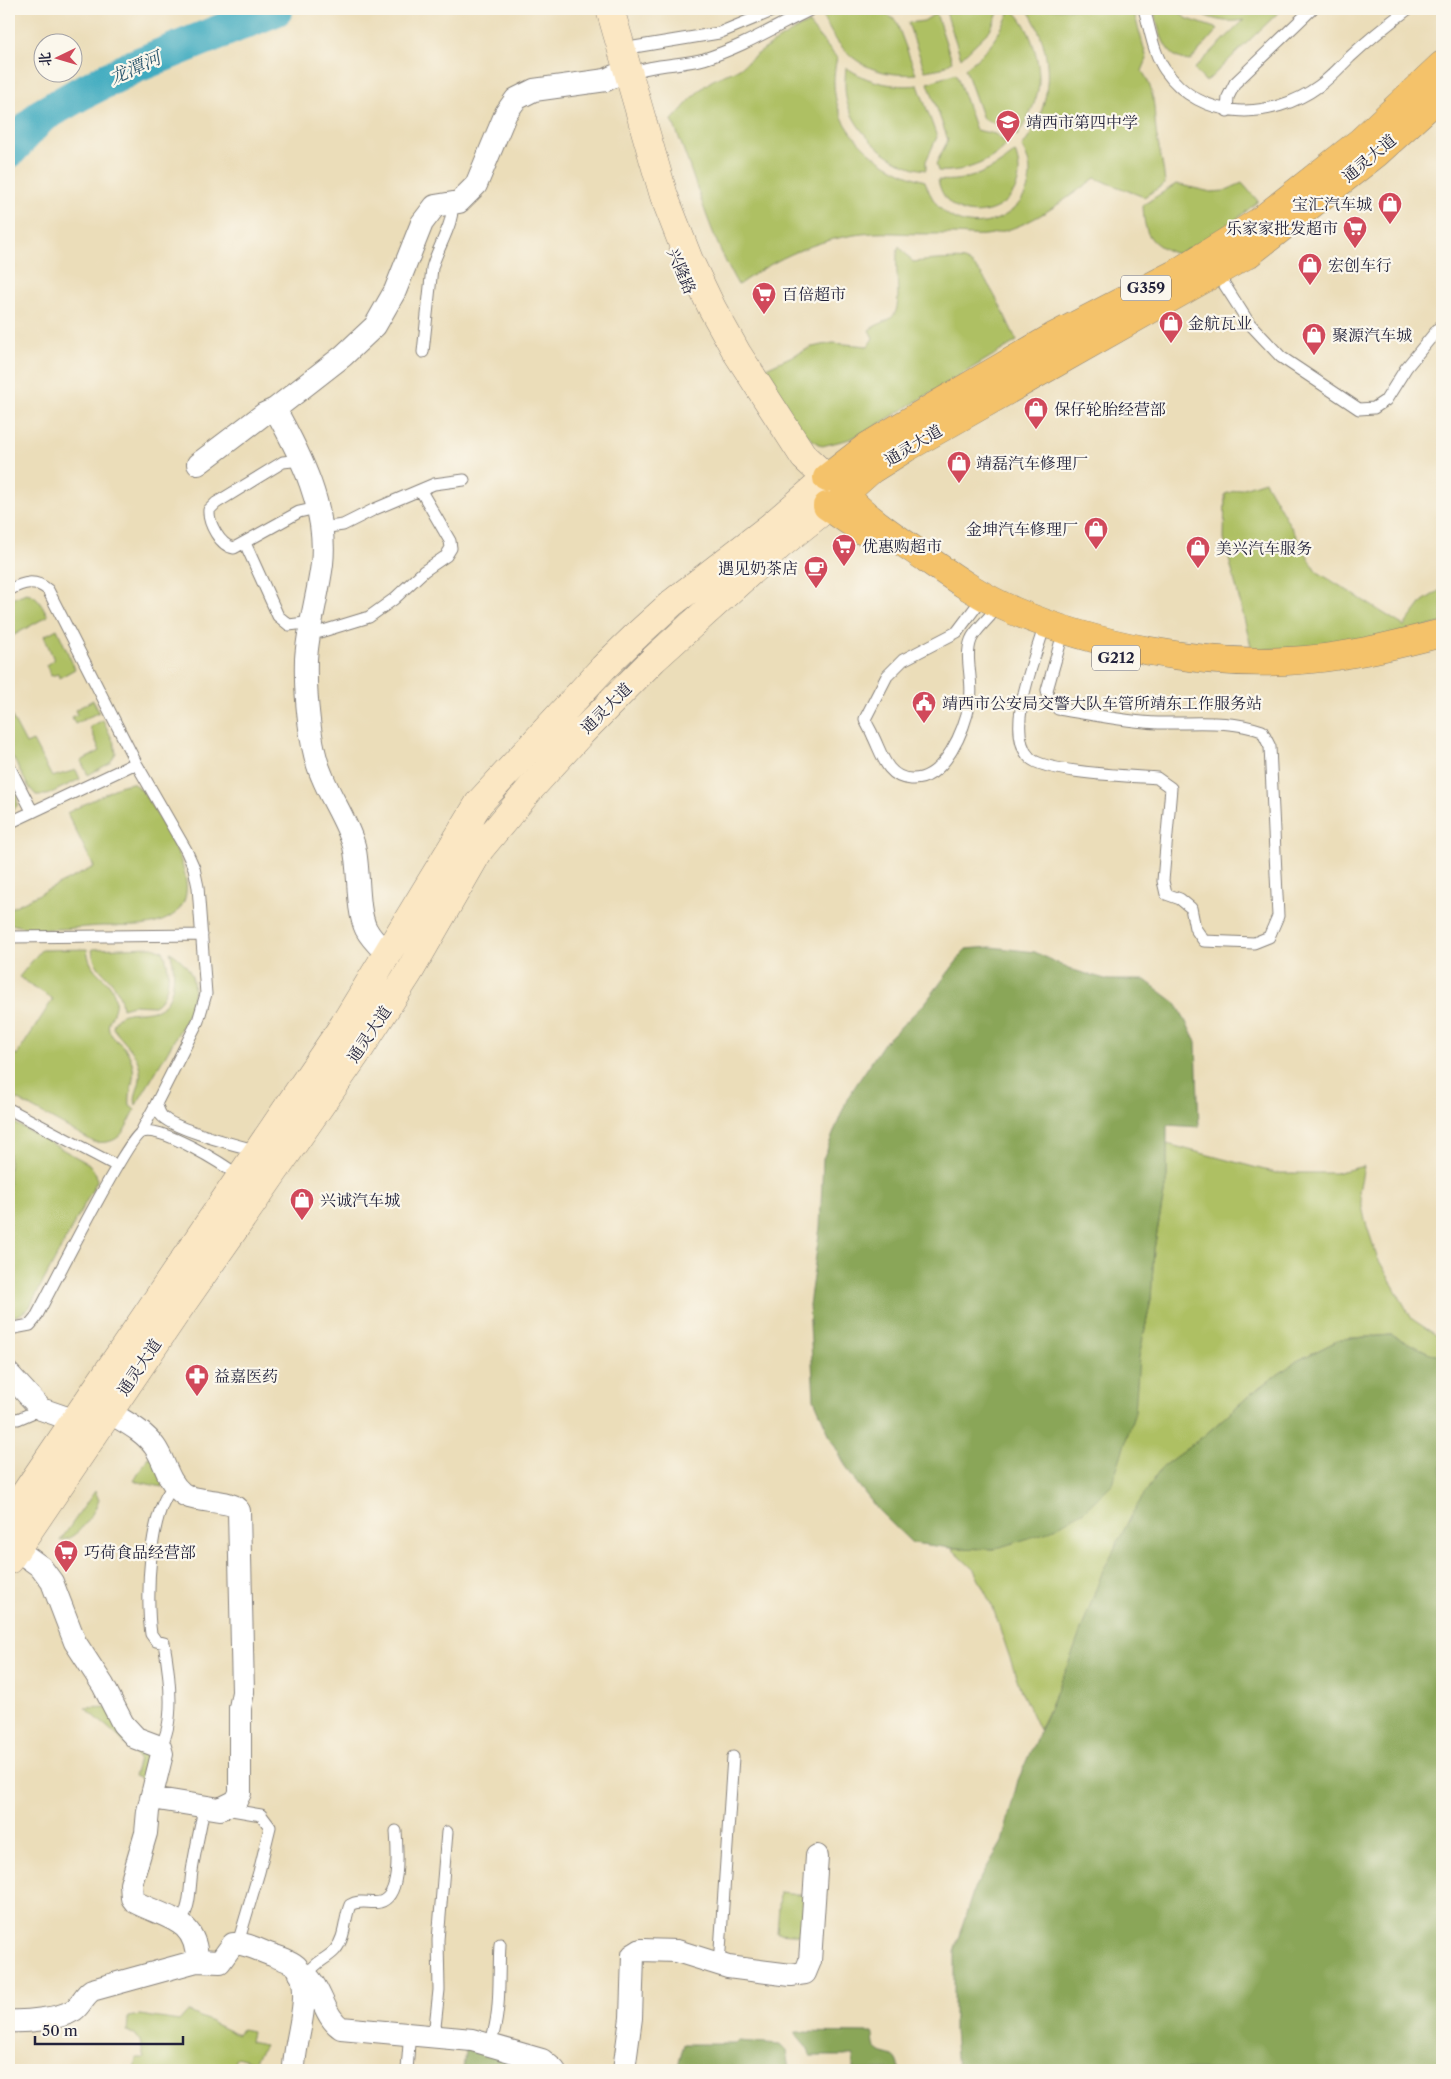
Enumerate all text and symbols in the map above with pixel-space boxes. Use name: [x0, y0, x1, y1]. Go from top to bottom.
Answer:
north arrow: [32, 32, 82, 82]
water label: 龙潭河: [106, 46, 167, 89]
text: 北: [35, 51, 55, 67]
school or university icon: 靖西市第四中学: [995, 109, 1021, 143]
place label: 靖西市第四中学: [1026, 112, 1138, 132]
street label: 通灵大道: [1338, 130, 1400, 186]
shop icon: 宝汇汽车城: [1377, 191, 1403, 225]
place label: 宝汇汽车城: [1292, 194, 1372, 214]
supermarket icon: 乐家家批发超市: [1342, 215, 1368, 249]
place label: 乐家家批发超市: [1226, 218, 1338, 238]
street label: 兴隆路: [663, 245, 701, 297]
shop icon: 宏创车行: [1297, 252, 1323, 286]
place label: 宏创车行: [1328, 255, 1392, 275]
road number: G359: [1121, 276, 1171, 300]
supermarket icon: 百倍超市: [751, 281, 777, 315]
place label: 百倍超市: [782, 284, 846, 304]
shop icon: 金航瓦业: [1158, 310, 1184, 344]
place label: 金航瓦业: [1188, 313, 1252, 333]
shop icon: 聚源汽车城: [1301, 322, 1327, 356]
place label: 聚源汽车城: [1332, 325, 1412, 345]
shop icon: 保仔轮胎经营部: [1023, 396, 1049, 430]
place label: 保仔轮胎经营部: [1054, 399, 1166, 419]
street label: 通灵大道: [880, 420, 946, 470]
shop icon: 靖磊汽车修理厂: [946, 450, 972, 484]
place label: 靖磊汽车修理厂: [976, 453, 1088, 473]
shop icon: 金坤汽车修理厂: [1083, 516, 1109, 550]
place label: 金坤汽车修理厂: [966, 519, 1078, 539]
supermarket icon: 优惠购超市: [831, 533, 857, 567]
shop icon: 美兴汽车服务: [1185, 535, 1211, 569]
place label: 优惠购超市: [862, 536, 942, 556]
place label: 美兴汽车服务: [1216, 538, 1312, 558]
cafe icon: 遇见奶茶店: [803, 555, 829, 589]
place label: 遇见奶茶店: [718, 558, 798, 578]
road number: G212: [1092, 646, 1140, 670]
street label: 通灵大道: [576, 678, 636, 738]
public building icon: 靖西市公安局交警大队车管所靖东工作服务站: [911, 690, 937, 724]
place label: 靖西市公安局交警大队车管所靖东工作服务站: [942, 693, 1262, 713]
street label: 通灵大道: [343, 1002, 395, 1066]
shop icon: 兴诚汽车城: [289, 1187, 315, 1221]
place label: 兴诚汽车城: [320, 1190, 400, 1210]
street label: 通灵大道: [113, 1335, 165, 1399]
pharmacy icon: 益嘉医药: [184, 1363, 210, 1397]
place label: 益嘉医药: [214, 1366, 278, 1386]
supermarket icon: 巧荷食品经营部: [53, 1539, 79, 1573]
place label: 巧荷食品经营部: [84, 1542, 196, 1562]
scale bar: [35, 2014, 182, 2046]
text: 50 m: [42, 2021, 78, 2040]

